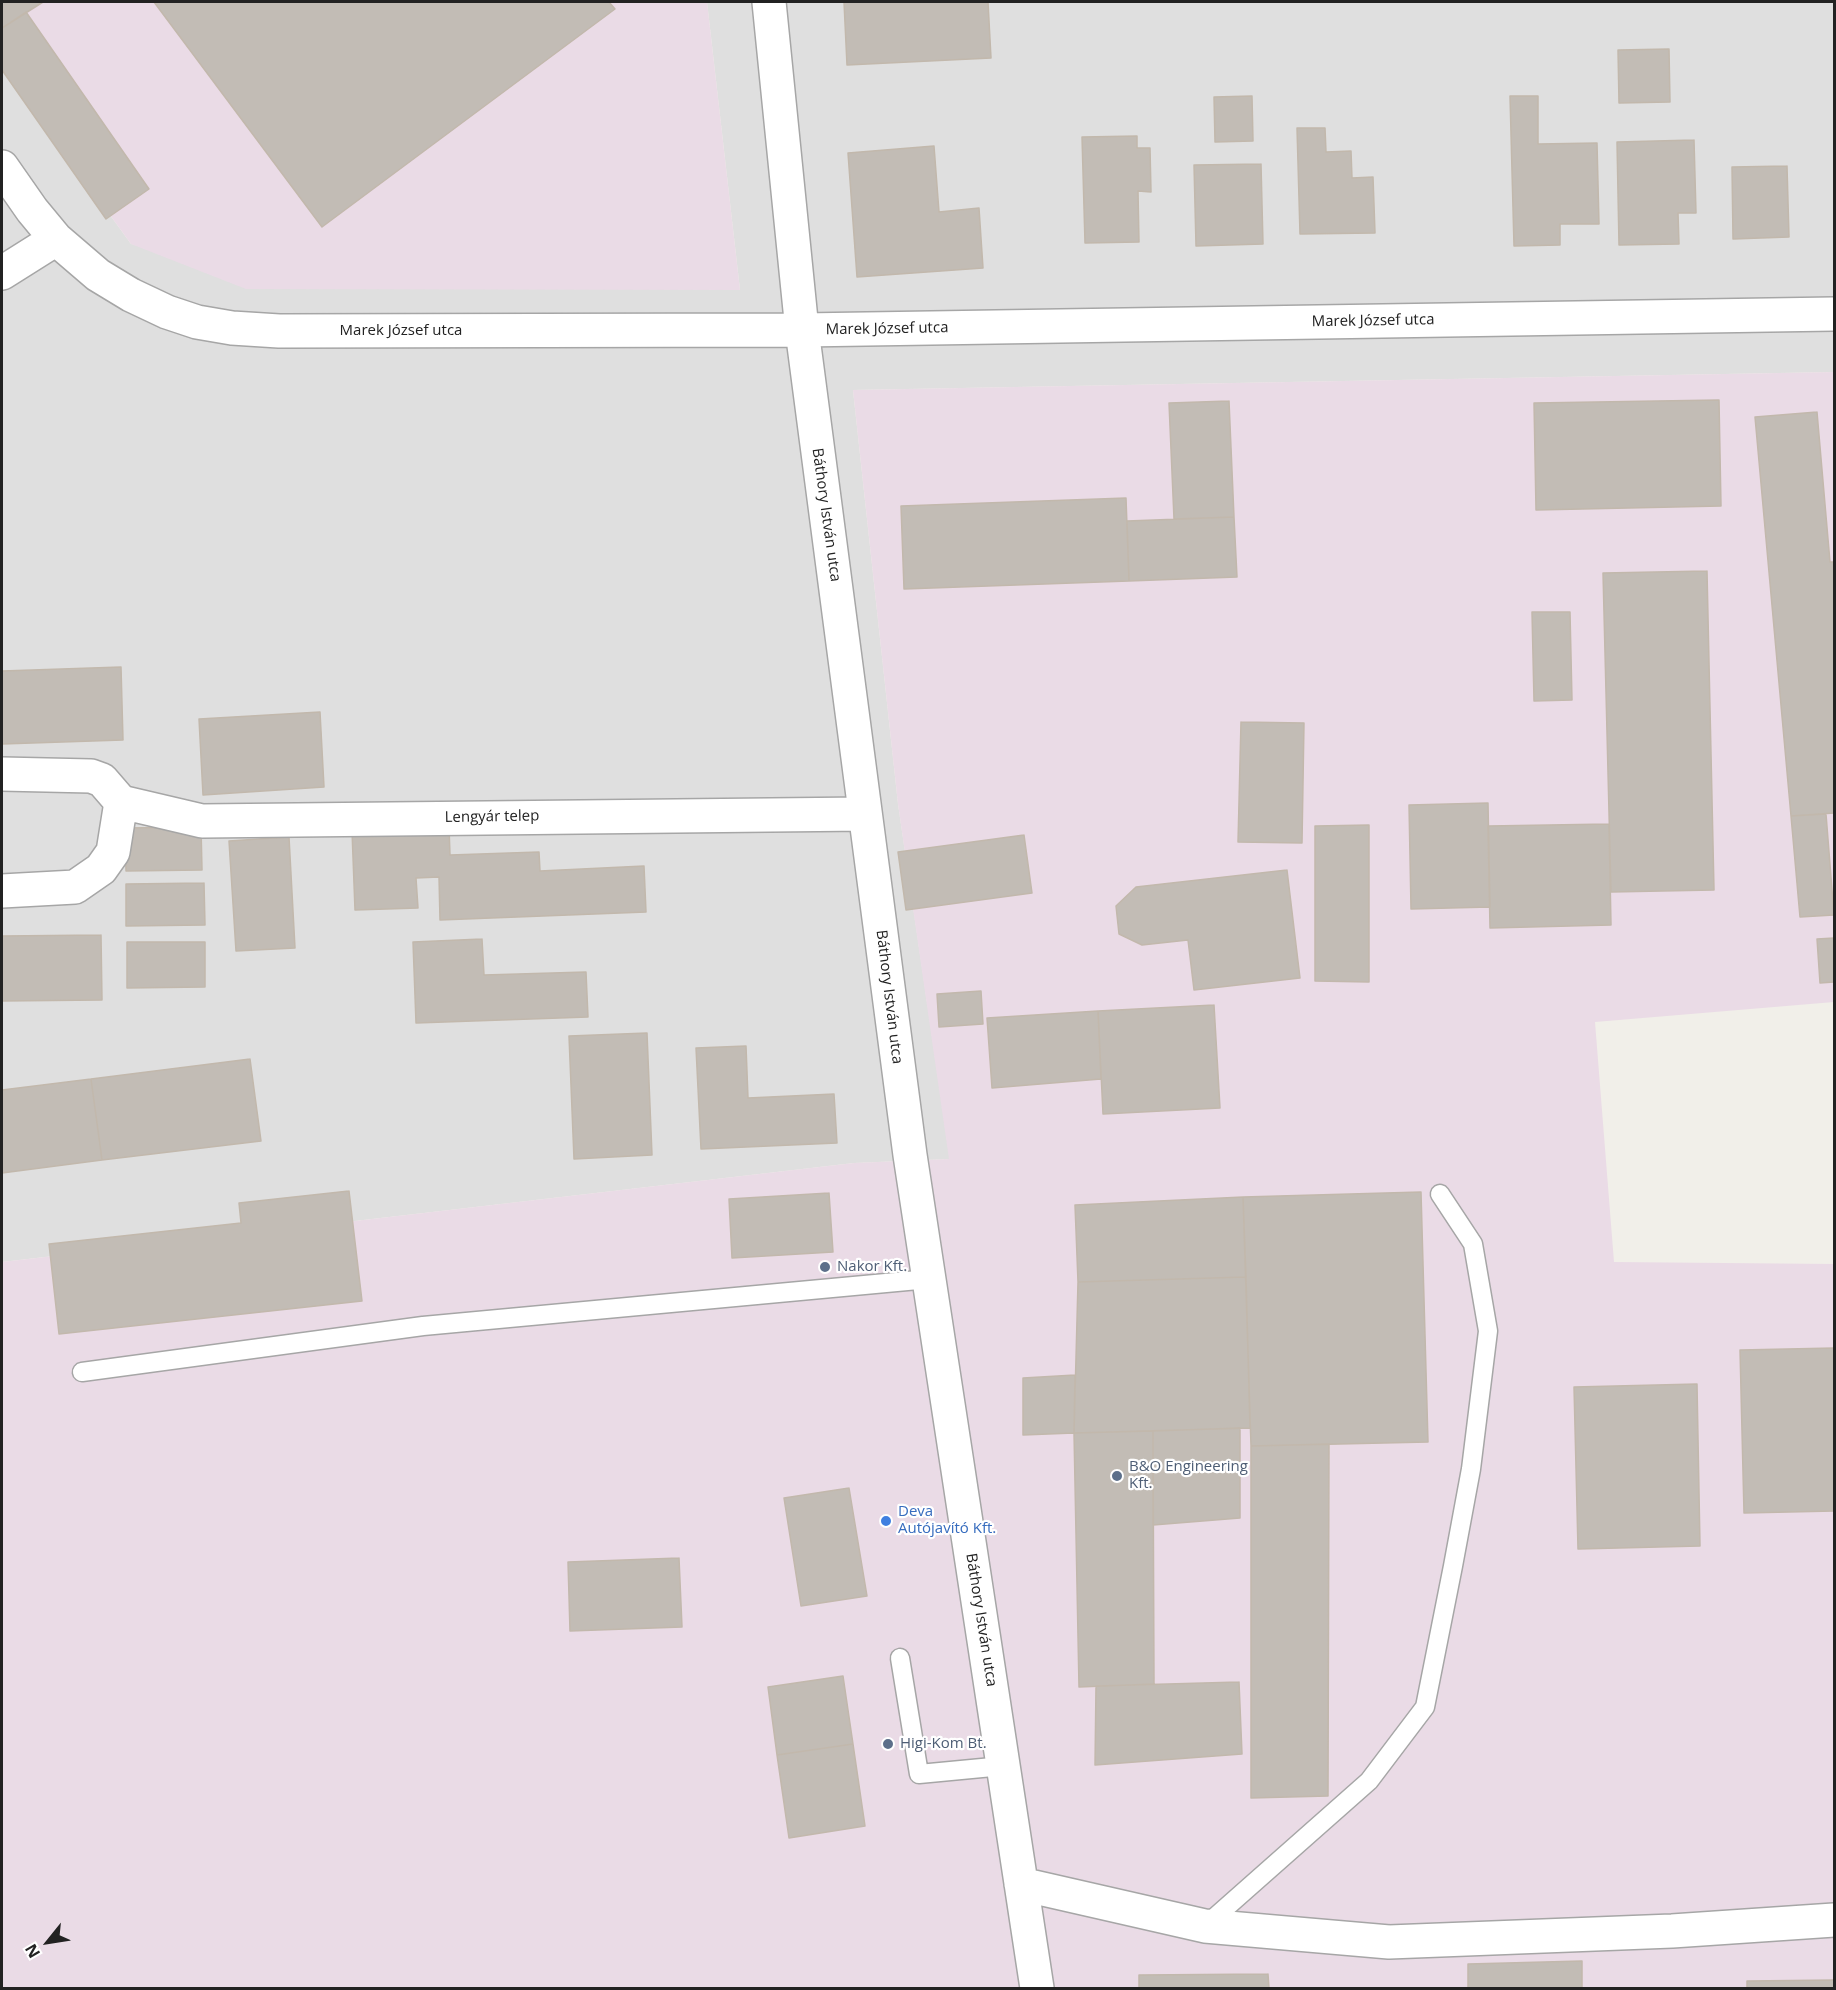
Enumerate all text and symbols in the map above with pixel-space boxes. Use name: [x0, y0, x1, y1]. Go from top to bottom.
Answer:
street label: Marek József utca: [1311, 311, 1435, 331]
street label: Marek József utca: [825, 319, 949, 339]
street label: Marek József utca: [340, 322, 462, 340]
street label: Báthory István utca: [808, 447, 844, 583]
street label: Lengyár telep: [445, 807, 539, 827]
street label: Báthory István utca: [872, 929, 906, 1065]
place label: Nakor Kft.: [837, 1258, 907, 1276]
marker: Nakor Kft.: [818, 1260, 832, 1274]
place label: B&O Engineering Kft.: [1129, 1458, 1248, 1493]
marker: B&O Engineering Kft.: [1110, 1469, 1124, 1483]
place label: Deva Autójavító Kft.: [898, 1503, 996, 1538]
marker: Deva Autójavító Kft.: [879, 1514, 893, 1528]
street label: Báthory István utca: [962, 1552, 1000, 1688]
place label: Higi-Kom Bt.: [900, 1735, 987, 1753]
marker: Higi-Kom Bt.: [881, 1737, 895, 1751]
north arrow: [18, 1912, 78, 1972]
text: N: [20, 1940, 45, 1962]

